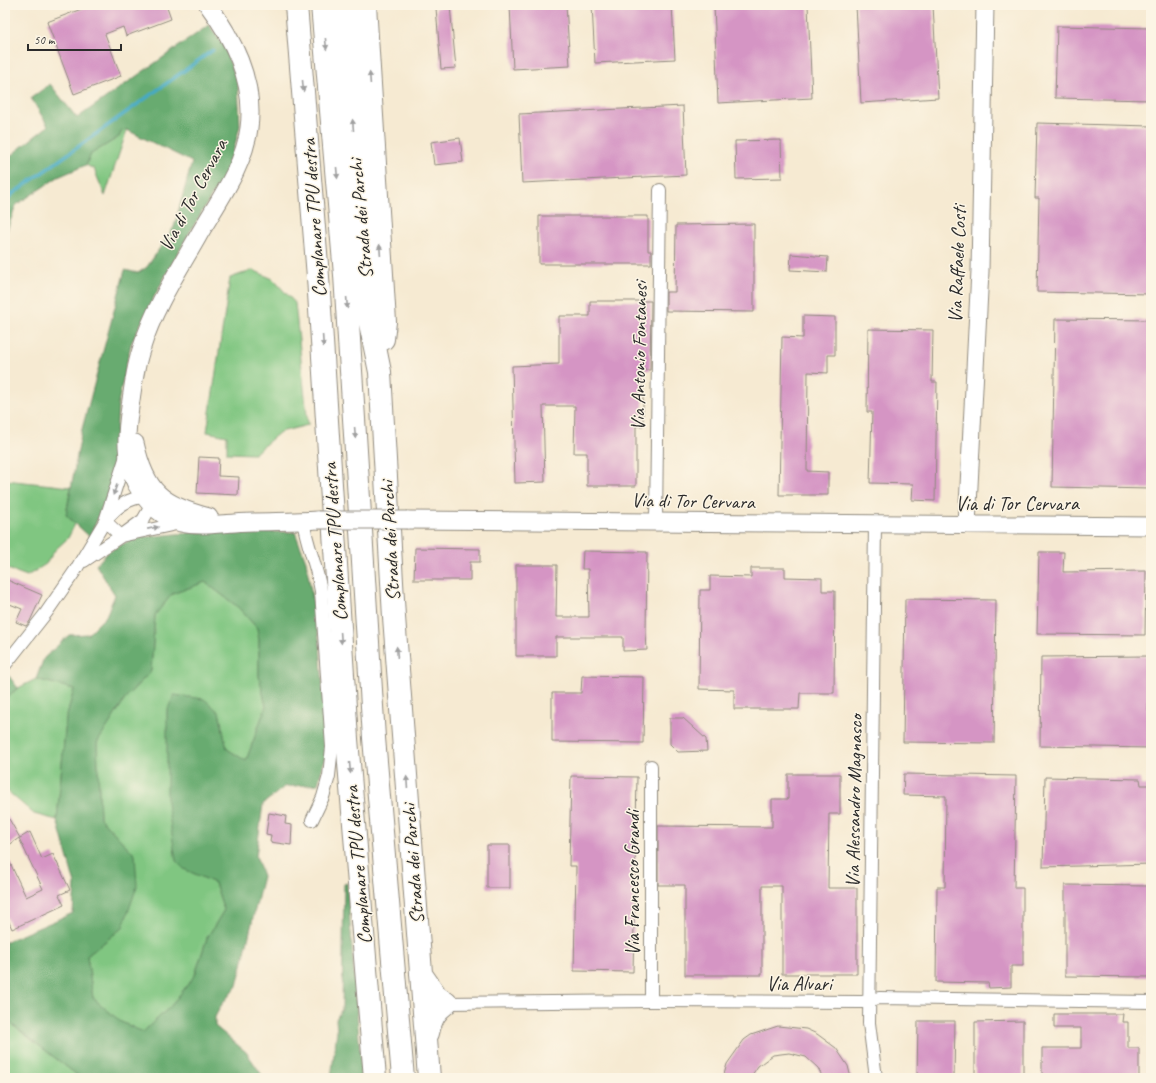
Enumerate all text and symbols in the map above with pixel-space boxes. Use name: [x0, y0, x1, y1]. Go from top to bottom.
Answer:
scale bar: [28, 26, 121, 52]
text: 50 m: [34, 32, 56, 48]
one-way arrow: [322, 38, 329, 50]
one-way arrow: [366, 72, 373, 84]
one-way arrow: [300, 80, 306, 92]
one-way arrow: [350, 119, 356, 131]
street label: Via di Tor Cervara: [153, 134, 234, 255]
street label: Complanare TPU destra: [296, 136, 332, 298]
street label: Strada dei Parchi: [343, 156, 379, 280]
one-way arrow: [334, 167, 340, 179]
street label: Via Raffaele Costi: [942, 202, 972, 324]
one-way arrow: [377, 244, 384, 256]
street label: Via Antonio Fontanesi: [625, 279, 653, 431]
one-way arrow: [343, 297, 350, 309]
one-way arrow: [319, 335, 326, 347]
one-way arrow: [352, 427, 358, 440]
street label: Complanare TPU destra: [317, 460, 353, 622]
street label: Strada dei Parchi: [374, 478, 406, 602]
one-way arrow: [112, 484, 118, 496]
street label: Via di Tor Cervara: [631, 487, 756, 515]
street label: Via di Tor Cervara: [955, 491, 1080, 516]
one-way arrow: [147, 525, 159, 531]
one-way arrow: [338, 632, 345, 644]
one-way arrow: [394, 646, 401, 658]
street label: Via Alessandro Magnasco: [840, 712, 868, 888]
one-way arrow: [346, 762, 353, 774]
one-way arrow: [403, 776, 410, 788]
street label: Complanare TPU destra: [338, 783, 377, 945]
street label: Strada dei Parchi: [396, 801, 430, 925]
street label: Via Francesco Grandi: [620, 808, 645, 956]
street label: Via Alvari: [766, 971, 834, 996]

